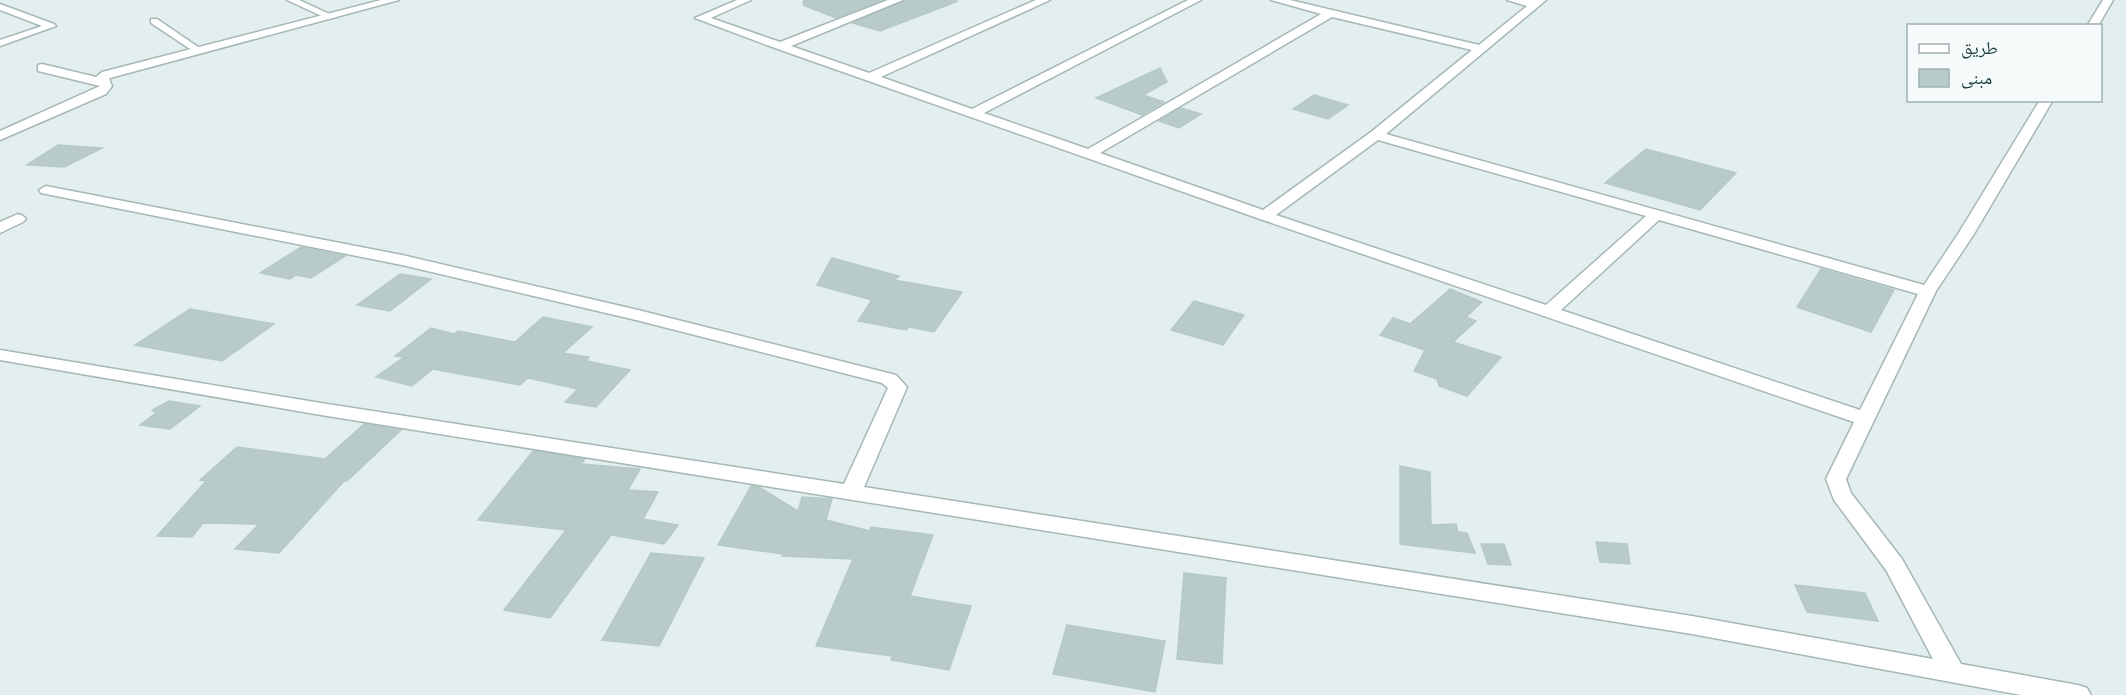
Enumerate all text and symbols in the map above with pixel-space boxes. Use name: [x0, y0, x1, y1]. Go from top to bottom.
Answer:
legend: [1907, 24, 2102, 102]
text: طريق: [1961, 38, 1998, 59]
text: مبنى: [1961, 68, 1992, 89]

